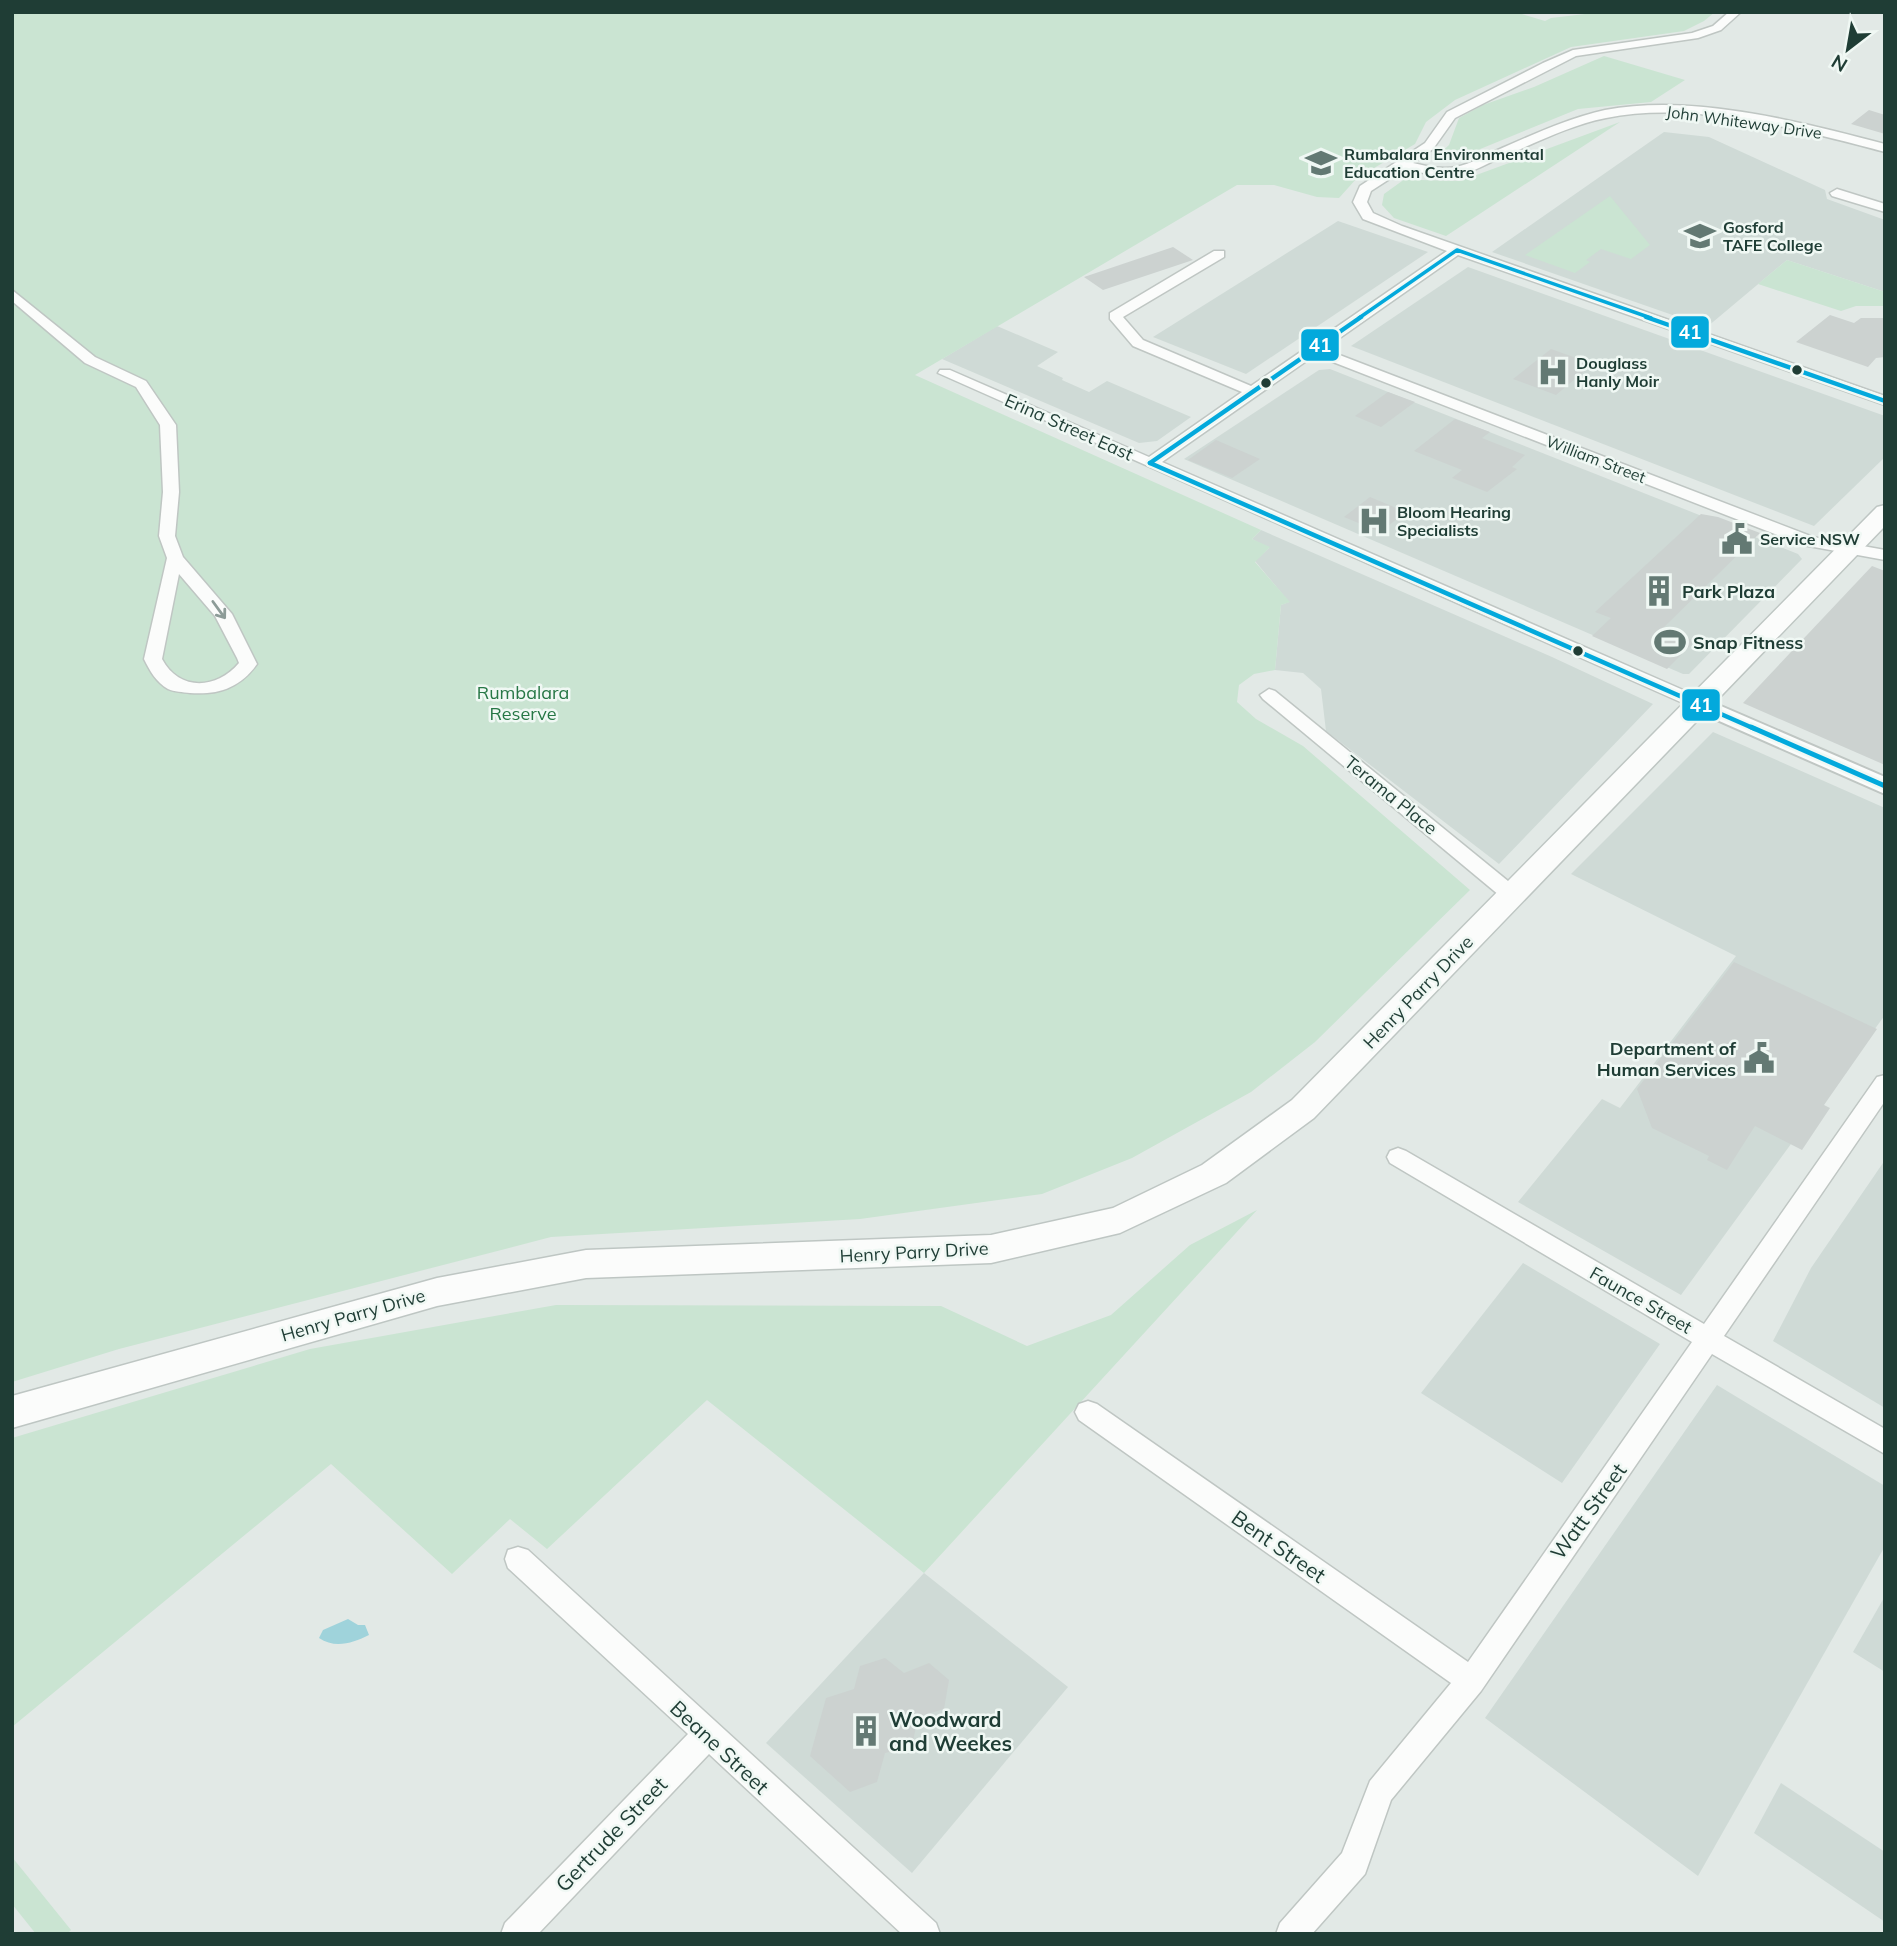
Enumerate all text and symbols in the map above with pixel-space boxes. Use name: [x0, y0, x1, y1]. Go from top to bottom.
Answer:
north arrow: [1813, 14, 1883, 84]
text: N: [1827, 50, 1852, 78]
street label: John Whiteway Drive: [1665, 101, 1823, 143]
place label: Rumbalara Environmental Education Centre: [1344, 144, 1544, 182]
school or university icon: Rumbalara Environmental Education Centre: [1304, 146, 1338, 180]
place label: Gosford TAFE College: [1723, 217, 1823, 255]
school or university icon: Gosford TAFE College: [1683, 219, 1717, 253]
line badge: 41: [1670, 315, 1710, 349]
text: 41: [1679, 320, 1701, 344]
line badge: 41: [1300, 328, 1340, 362]
text: 41: [1309, 333, 1331, 357]
place label: Douglass Hanly Moir: [1576, 353, 1660, 391]
hospital icon: Douglass Hanly Moir: [1536, 355, 1570, 389]
unlabelled marker: [1790, 363, 1804, 377]
unlabelled marker: [1259, 376, 1273, 390]
street label: Erina Street East: [1001, 388, 1137, 466]
street label: William Street: [1543, 431, 1649, 487]
place label: Bloom Hearing Specialists: [1397, 502, 1511, 540]
hospital icon: Bloom Hearing Specialists: [1357, 504, 1391, 538]
public building icon: Service NSW: [1720, 522, 1754, 556]
place label: Service NSW: [1760, 529, 1860, 549]
building icon: Park Plaza: [1642, 574, 1676, 608]
place label: Park Plaza: [1682, 580, 1775, 603]
one-way arrow: [212, 600, 226, 619]
sports icon: Snap Fitness: [1653, 625, 1687, 659]
place label: Snap Fitness: [1693, 631, 1803, 654]
unlabelled marker: [1571, 644, 1585, 658]
park label: Rumbalara Reserve: [477, 681, 569, 725]
line badge: 41: [1681, 688, 1721, 722]
text: 41: [1690, 693, 1712, 717]
street label: Terama Place: [1340, 750, 1442, 840]
street label: Henry Parry Drive: [1358, 930, 1478, 1054]
place label: Department of Human Services: [1597, 1037, 1736, 1081]
public building icon: Department of Human Services: [1742, 1041, 1776, 1075]
street label: Henry Parry Drive: [839, 1237, 989, 1267]
street label: Faunce Street: [1586, 1261, 1696, 1339]
street label: Henry Parry Drive: [278, 1283, 428, 1347]
street label: Watt Street: [1544, 1458, 1632, 1564]
street label: Bent Street: [1227, 1504, 1331, 1588]
street label: Beane Street: [665, 1695, 775, 1799]
place label: Woodward and Weekes: [889, 1706, 1012, 1756]
building icon: Woodward and Weekes: [849, 1714, 883, 1748]
street label: Gertrude Street: [550, 1771, 672, 1897]

